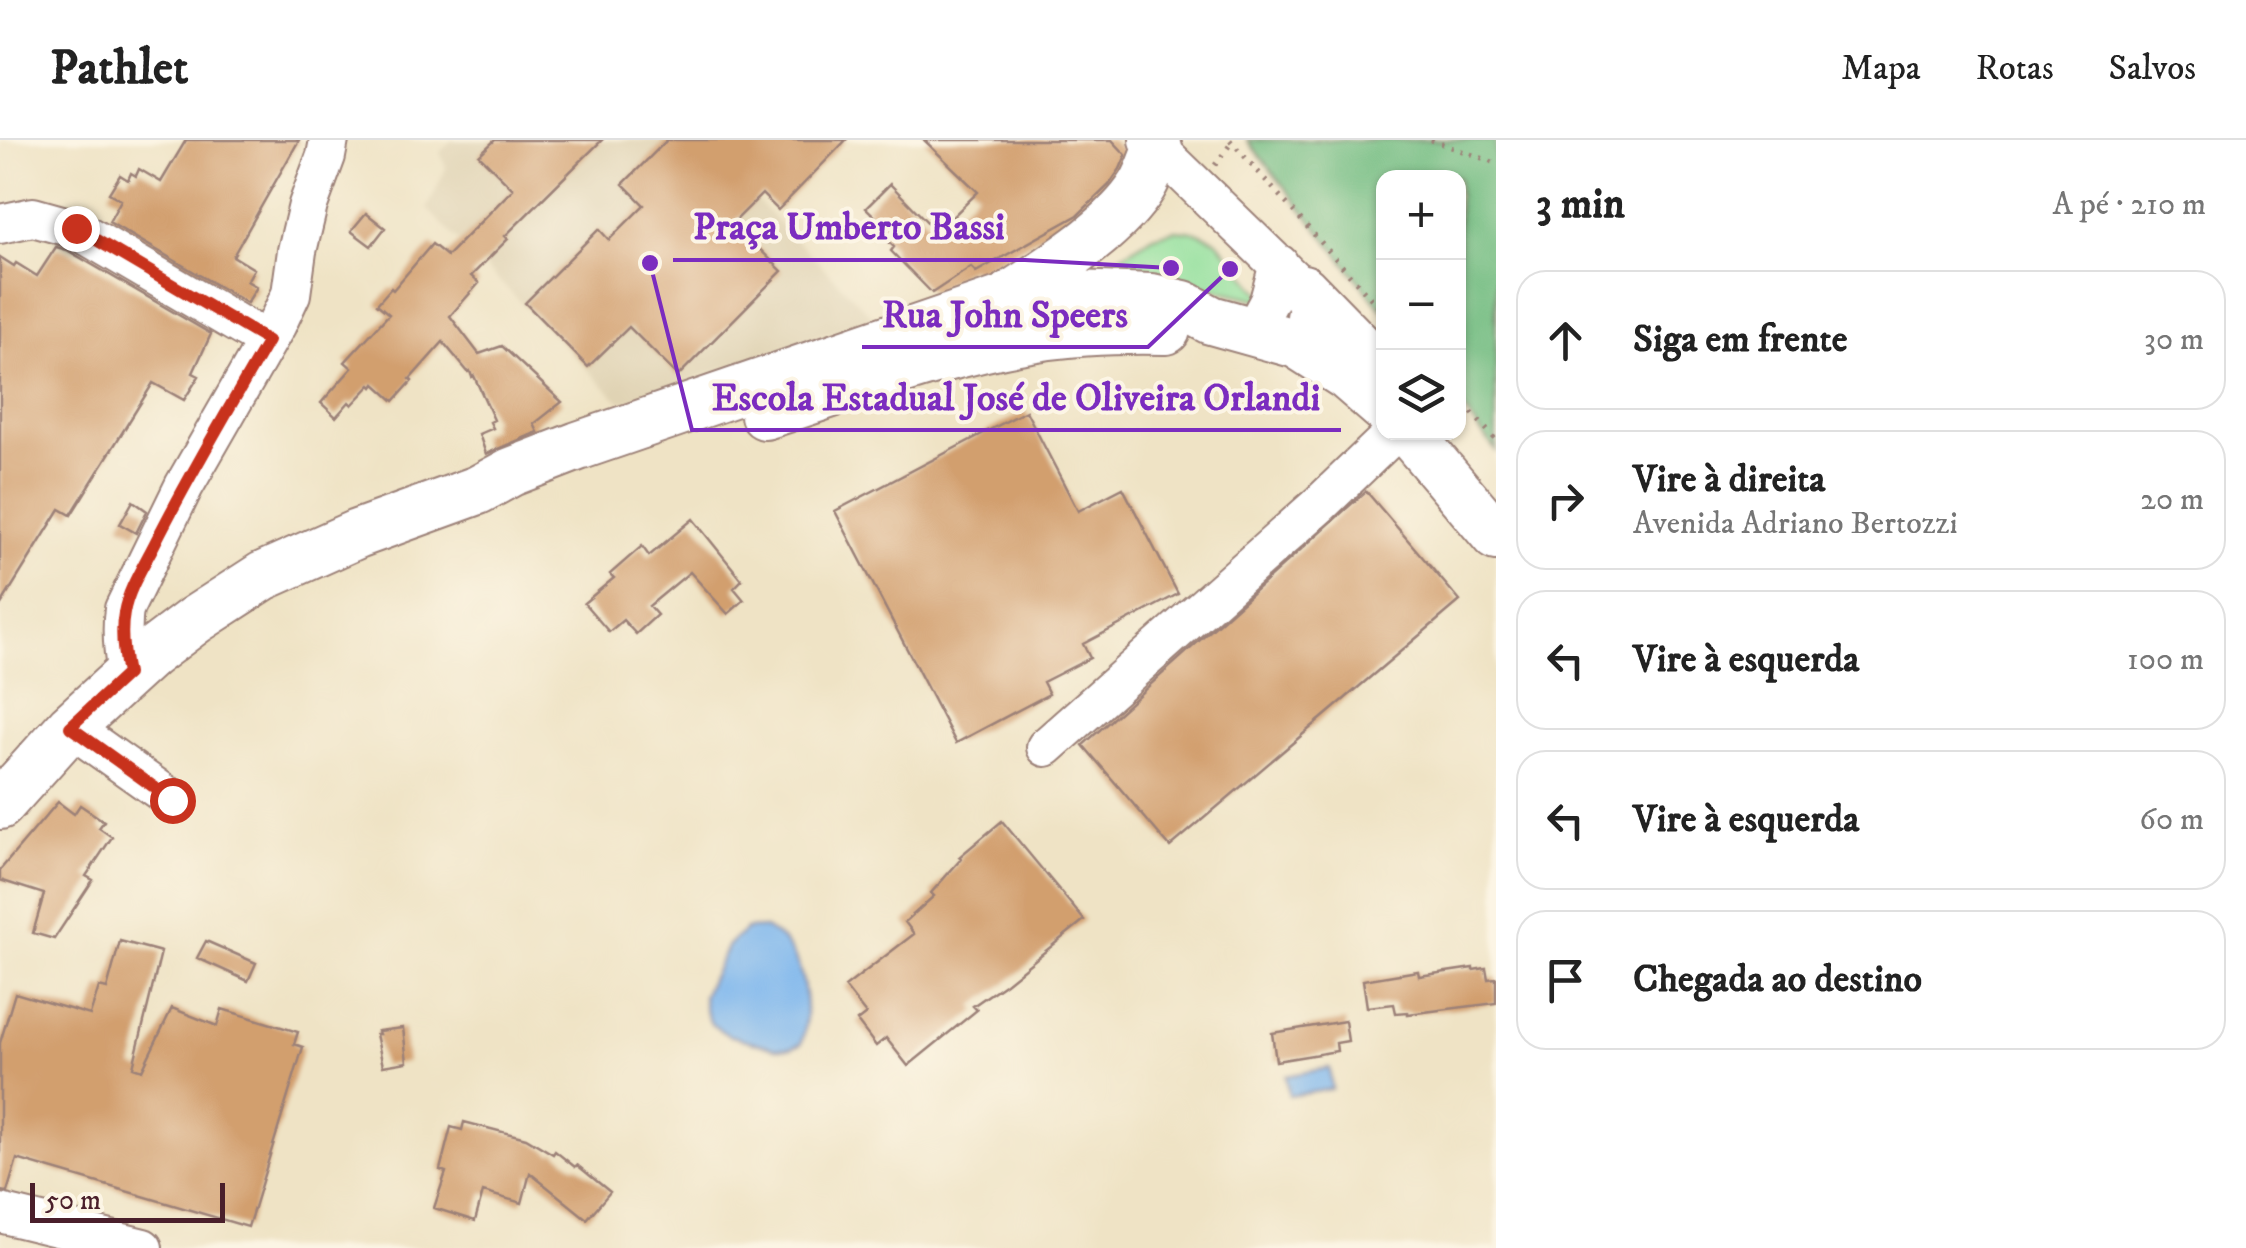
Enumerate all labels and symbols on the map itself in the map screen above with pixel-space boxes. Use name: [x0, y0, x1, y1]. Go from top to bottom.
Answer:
callout: Praça Umberto Bassi: [673, 192, 1025, 260]
text: Praça Umberto Bassi: [693, 204, 1005, 252]
route end: [54, 206, 100, 252]
callout: Rua John Speers: [862, 279, 1148, 347]
text: Rua John Speers: [882, 292, 1128, 340]
callout: Escola Estadual José de Oliveira Orlandi: [692, 362, 1341, 430]
text: Escola Estadual José de Oliveira Orlandi: [712, 375, 1320, 423]
route start: [150, 778, 196, 824]
scale bar: [30, 1178, 225, 1222]

